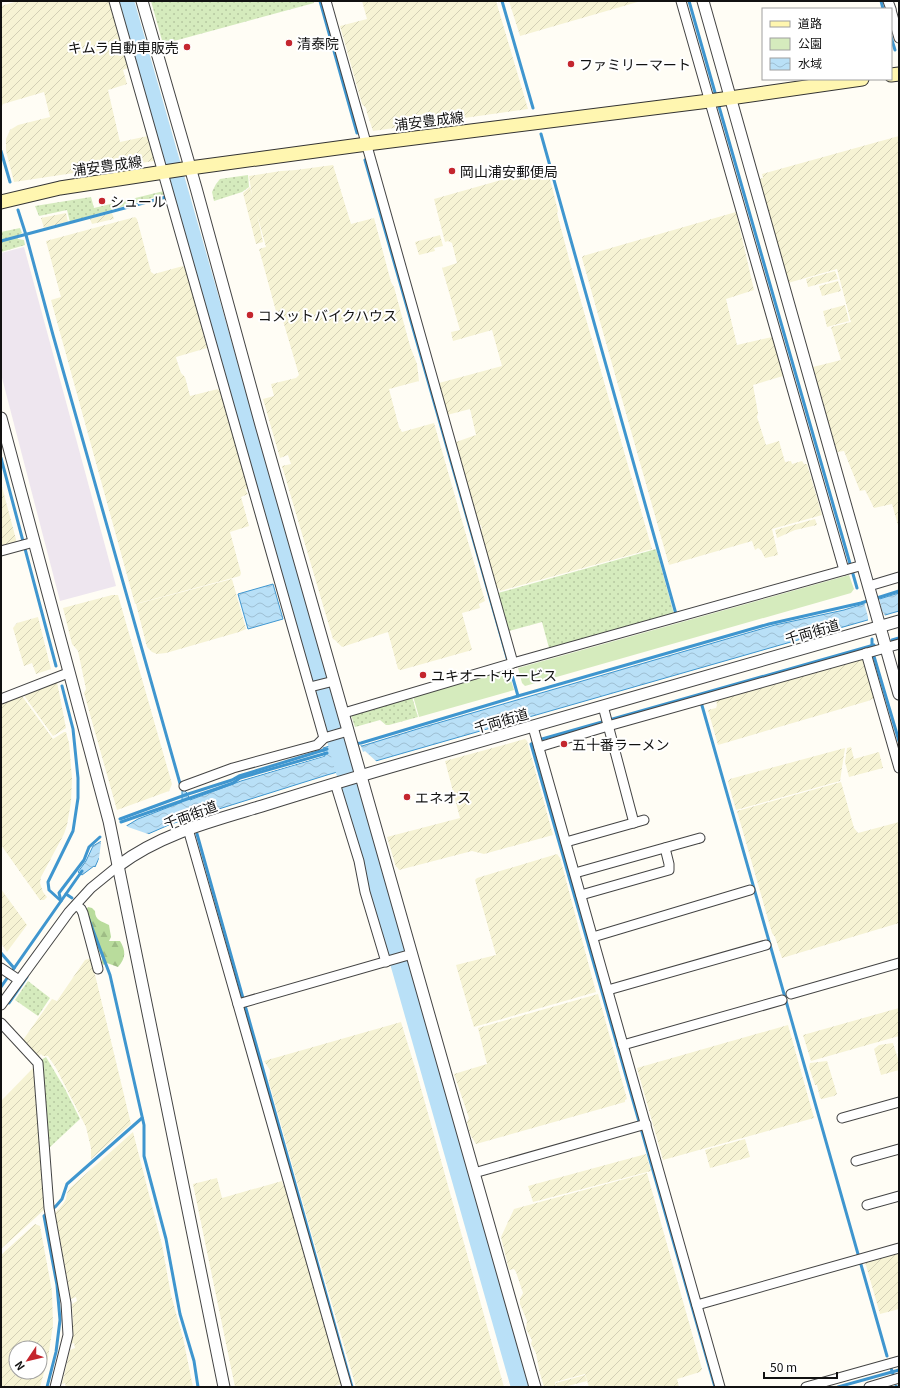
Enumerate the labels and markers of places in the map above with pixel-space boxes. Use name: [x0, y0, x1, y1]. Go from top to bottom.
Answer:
place label: 清泰院: [297, 33, 339, 53]
place label: キムラ自動車販売: [68, 37, 179, 57]
marker: 清泰院: [284, 38, 294, 48]
marker: キムラ自動車販売: [182, 42, 192, 52]
place label: ファミリーマート: [579, 54, 691, 74]
marker: ファミリーマート: [566, 59, 576, 69]
place label: 岡山浦安郵便局: [460, 161, 558, 181]
marker: 岡山浦安郵便局: [447, 166, 457, 176]
place label: シュール: [110, 191, 166, 211]
marker: シュール: [97, 196, 107, 206]
place label: コメットバイクハウス: [258, 305, 397, 325]
marker: コメットバイクハウス: [245, 310, 255, 320]
place label: ユキオートサービス: [431, 665, 557, 685]
marker: ユキオートサービス: [418, 670, 428, 680]
place label: 五十番ラーメン: [572, 734, 669, 754]
marker: 五十番ラーメン: [559, 739, 569, 749]
place label: エネオス: [415, 787, 471, 807]
marker: エネオス: [402, 792, 412, 802]

